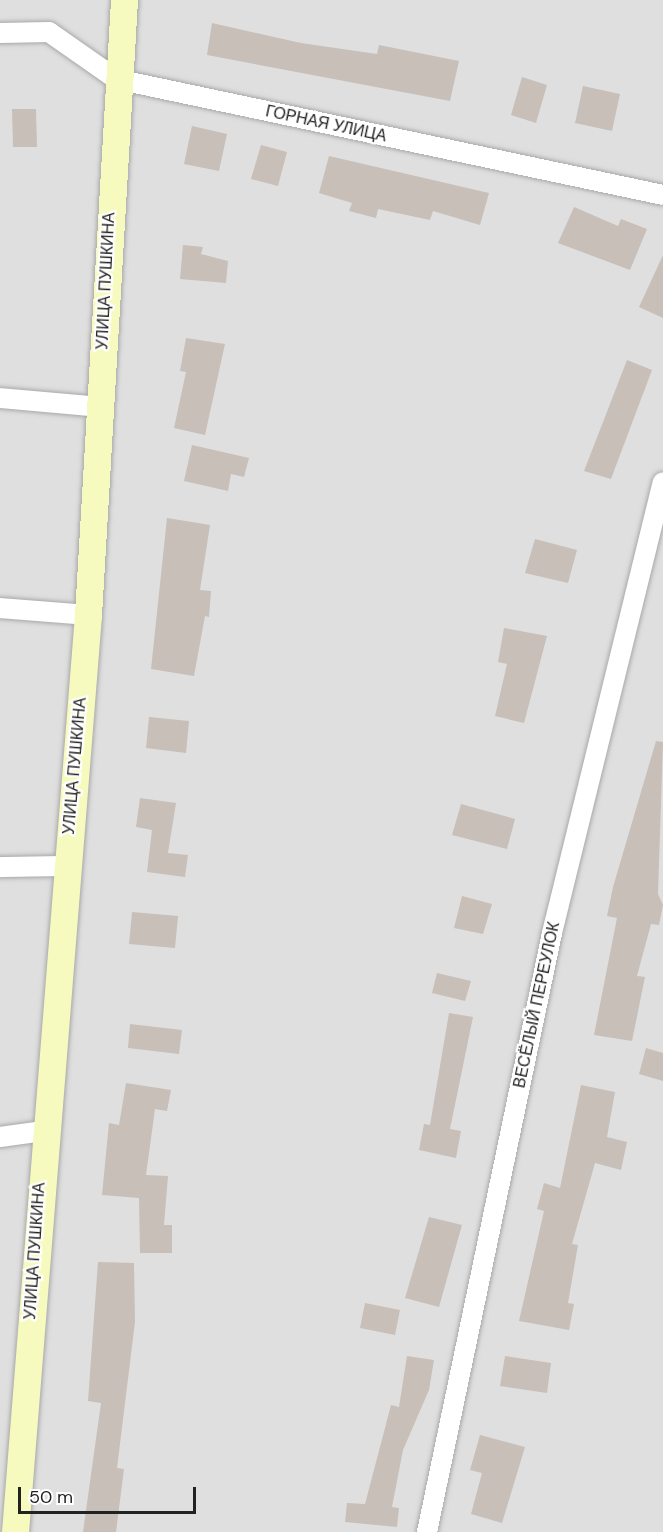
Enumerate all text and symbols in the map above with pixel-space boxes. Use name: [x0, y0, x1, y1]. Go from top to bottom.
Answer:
street label: ГОРНАЯ УЛИЦА: [264, 102, 388, 146]
street label: УЛИЦА ПУШКИНА: [93, 212, 119, 350]
street label: УЛИЦА ПУШКИНА: [59, 697, 91, 835]
street label: ВЕСЁЛЫЙ ПЕРЕУЛОК: [510, 920, 564, 1090]
street label: УЛИЦА ПУШКИНА: [21, 1182, 49, 1320]
scale bar: [21, 1475, 200, 1513]
text: 50 m: [29, 1485, 73, 1509]

